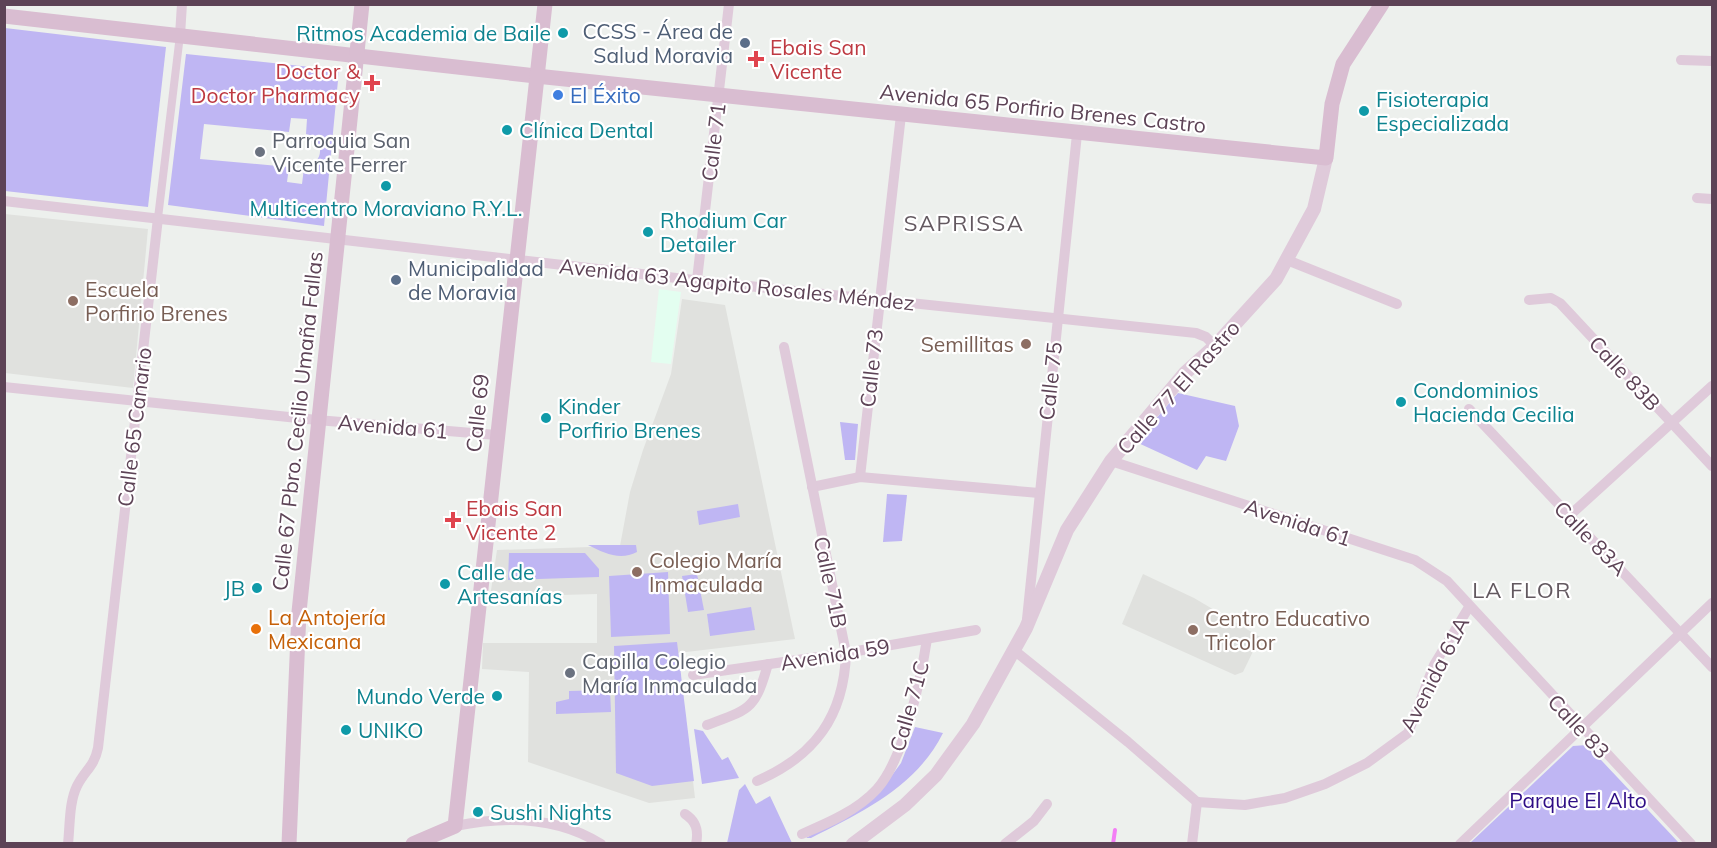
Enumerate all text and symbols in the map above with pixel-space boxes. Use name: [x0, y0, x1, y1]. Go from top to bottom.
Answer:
place label: CCSS - Área de Salud Moravia: [582, 18, 733, 68]
place label: Ritmos Academia de Baile: [296, 20, 551, 46]
marker: Ritmos Academia de Baile: [556, 26, 570, 40]
place label: Ebais San Vicente: [770, 34, 866, 84]
marker: CCSS - Área de Salud Moravia: [738, 36, 752, 50]
marker: Ebais San Vicente: [747, 50, 765, 68]
place label: Doctor & Doctor Pharmacy: [191, 58, 361, 108]
marker: Doctor & Doctor Pharmacy: [365, 76, 379, 90]
street label: Avenida 65 Porfirio Brenes Castro: [879, 78, 1207, 138]
place label: El Éxito: [570, 82, 641, 108]
place label: Fisioterapia Especializada: [1376, 86, 1509, 136]
marker: El Éxito: [551, 88, 565, 102]
street label: Calle 71: [695, 101, 731, 183]
marker: Fisioterapia Especializada: [1357, 104, 1371, 118]
place label: Clínica Dental: [519, 117, 653, 143]
marker: Clínica Dental: [500, 123, 514, 137]
place label: Parroquia San Vicente Ferrer: [272, 127, 411, 177]
marker: Parroquia San Vicente Ferrer: [253, 145, 267, 159]
marker: Multicentro Moraviano R.Y.L.: [379, 179, 393, 193]
place label: Multicentro Moraviano R.Y.L.: [249, 195, 523, 221]
place label: Rhodium Car Detailer: [660, 207, 787, 257]
district label: SAPRISSA: [904, 209, 1024, 237]
marker: Rhodium Car Detailer: [641, 225, 655, 239]
street label: Calle 67 Pbro. Cecilio Umaña Fallas: [266, 250, 328, 592]
street label: Avenida 63 Agapito Rosales Méndez: [558, 252, 916, 316]
place label: Municipalidad de Moravia: [408, 255, 544, 305]
marker: Municipalidad de Moravia: [389, 273, 403, 287]
place label: Escuela Porfirio Brenes: [85, 276, 228, 326]
marker: Escuela Porfirio Brenes: [66, 294, 80, 308]
street label: Calle 77 El Rastro: [1111, 315, 1245, 459]
street label: Calle 73: [854, 327, 888, 409]
street label: Calle 83B: [1584, 330, 1666, 416]
place label: Semillitas: [921, 331, 1014, 357]
marker: Semillitas: [1019, 337, 1033, 351]
street label: Calle 75: [1033, 340, 1067, 422]
street label: Calle 65 Canario: [111, 346, 157, 508]
street label: Calle 69: [460, 372, 494, 454]
place label: Condominios Hacienda Cecilia: [1413, 377, 1575, 427]
place label: Kinder Porfirio Brenes: [558, 393, 701, 443]
marker: Condominios Hacienda Cecilia: [1394, 395, 1408, 409]
street label: Avenida 61: [337, 408, 449, 444]
marker: Kinder Porfirio Brenes: [539, 411, 553, 425]
street label: Avenida 61: [1241, 493, 1355, 551]
place label: Ebais San Vicente 2: [466, 495, 562, 545]
street label: Calle 83A: [1549, 495, 1633, 581]
marker: Ebais San Vicente 2: [444, 511, 462, 529]
street label: Calle 71B: [809, 534, 853, 630]
place label: Colegio María Inmaculada: [649, 547, 782, 597]
place label: Calle de Artesanías: [457, 559, 563, 609]
marker: Colegio María Inmaculada: [630, 565, 644, 579]
place label: JB: [224, 575, 245, 601]
district label: LA FLOR: [1472, 576, 1572, 604]
marker: Calle de Artesanías: [438, 577, 452, 591]
marker: JB: [250, 581, 264, 595]
place label: La Antojería Mexicana: [268, 604, 386, 654]
place label: Centro Educativo Tricolor: [1205, 605, 1370, 655]
street label: Avenida 61A: [1394, 611, 1474, 736]
marker: La Antojería Mexicana: [249, 622, 263, 636]
marker: Centro Educativo Tricolor: [1186, 623, 1200, 637]
street label: Avenida 59: [778, 633, 892, 675]
place label: Capilla Colegio María Inmaculada: [582, 648, 757, 698]
street label: Calle 71C: [884, 658, 934, 754]
marker: Capilla Colegio María Inmaculada: [563, 666, 577, 680]
place label: Mundo Verde: [356, 683, 485, 709]
street label: Calle 83: [1543, 688, 1615, 764]
marker: Mundo Verde: [490, 689, 504, 703]
place label: UNIKO: [358, 717, 423, 743]
marker: UNIKO: [339, 723, 353, 737]
park label: Parque El Alto: [1509, 787, 1647, 813]
place label: Sushi Nights: [490, 799, 612, 825]
marker: Sushi Nights: [471, 805, 485, 819]

